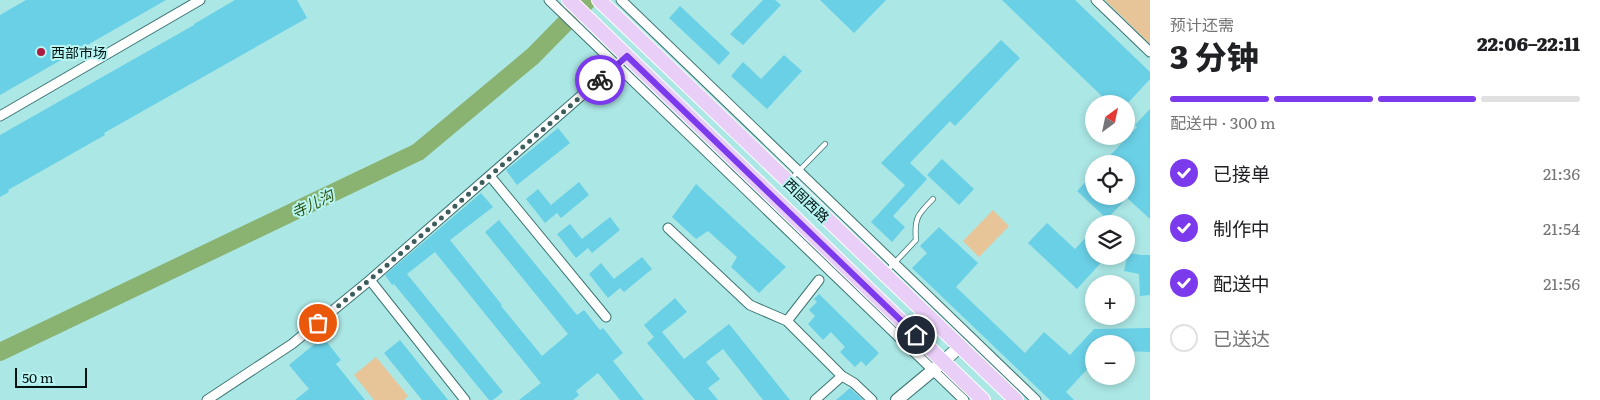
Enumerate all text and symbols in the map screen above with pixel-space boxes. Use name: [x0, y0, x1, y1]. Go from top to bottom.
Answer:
text: 预计还需: [1170, 12, 1234, 36]
text: 22:06–22:11: [1477, 29, 1580, 57]
text: 3 分钟: [1170, 31, 1259, 79]
place label: 西部市场: [51, 42, 107, 62]
marker: 西部市场: [35, 46, 47, 58]
courier: [575, 55, 625, 105]
icon: bike: [586, 66, 614, 94]
north arrow: [1085, 95, 1135, 145]
map controls: [1085, 95, 1135, 385]
text: 配送中 · 300 m: [1170, 110, 1276, 134]
button: locate: [1085, 155, 1135, 205]
icon: check: [1170, 159, 1198, 187]
text: 已接单: [1213, 159, 1270, 187]
text: 21:36: [1543, 161, 1580, 185]
street label: 西固西路: [780, 173, 834, 227]
water label: 寺儿沟: [287, 182, 339, 223]
icon: check: [1170, 214, 1198, 242]
text: 制作中: [1213, 214, 1270, 242]
button: layers: [1085, 215, 1135, 265]
text: 21:54: [1543, 216, 1580, 240]
icon: check: [1170, 269, 1198, 297]
text: 配送中: [1213, 269, 1270, 297]
text: 21:56: [1543, 271, 1580, 295]
button: +: [1085, 275, 1135, 325]
pin: [297, 302, 339, 344]
icon: bag: [304, 309, 332, 337]
pin: [895, 314, 937, 356]
icon: home: [902, 321, 930, 349]
text: 已送达: [1213, 324, 1270, 352]
button: −: [1085, 335, 1135, 385]
scale bar: [15, 365, 88, 388]
text: 50 m: [22, 367, 54, 387]

